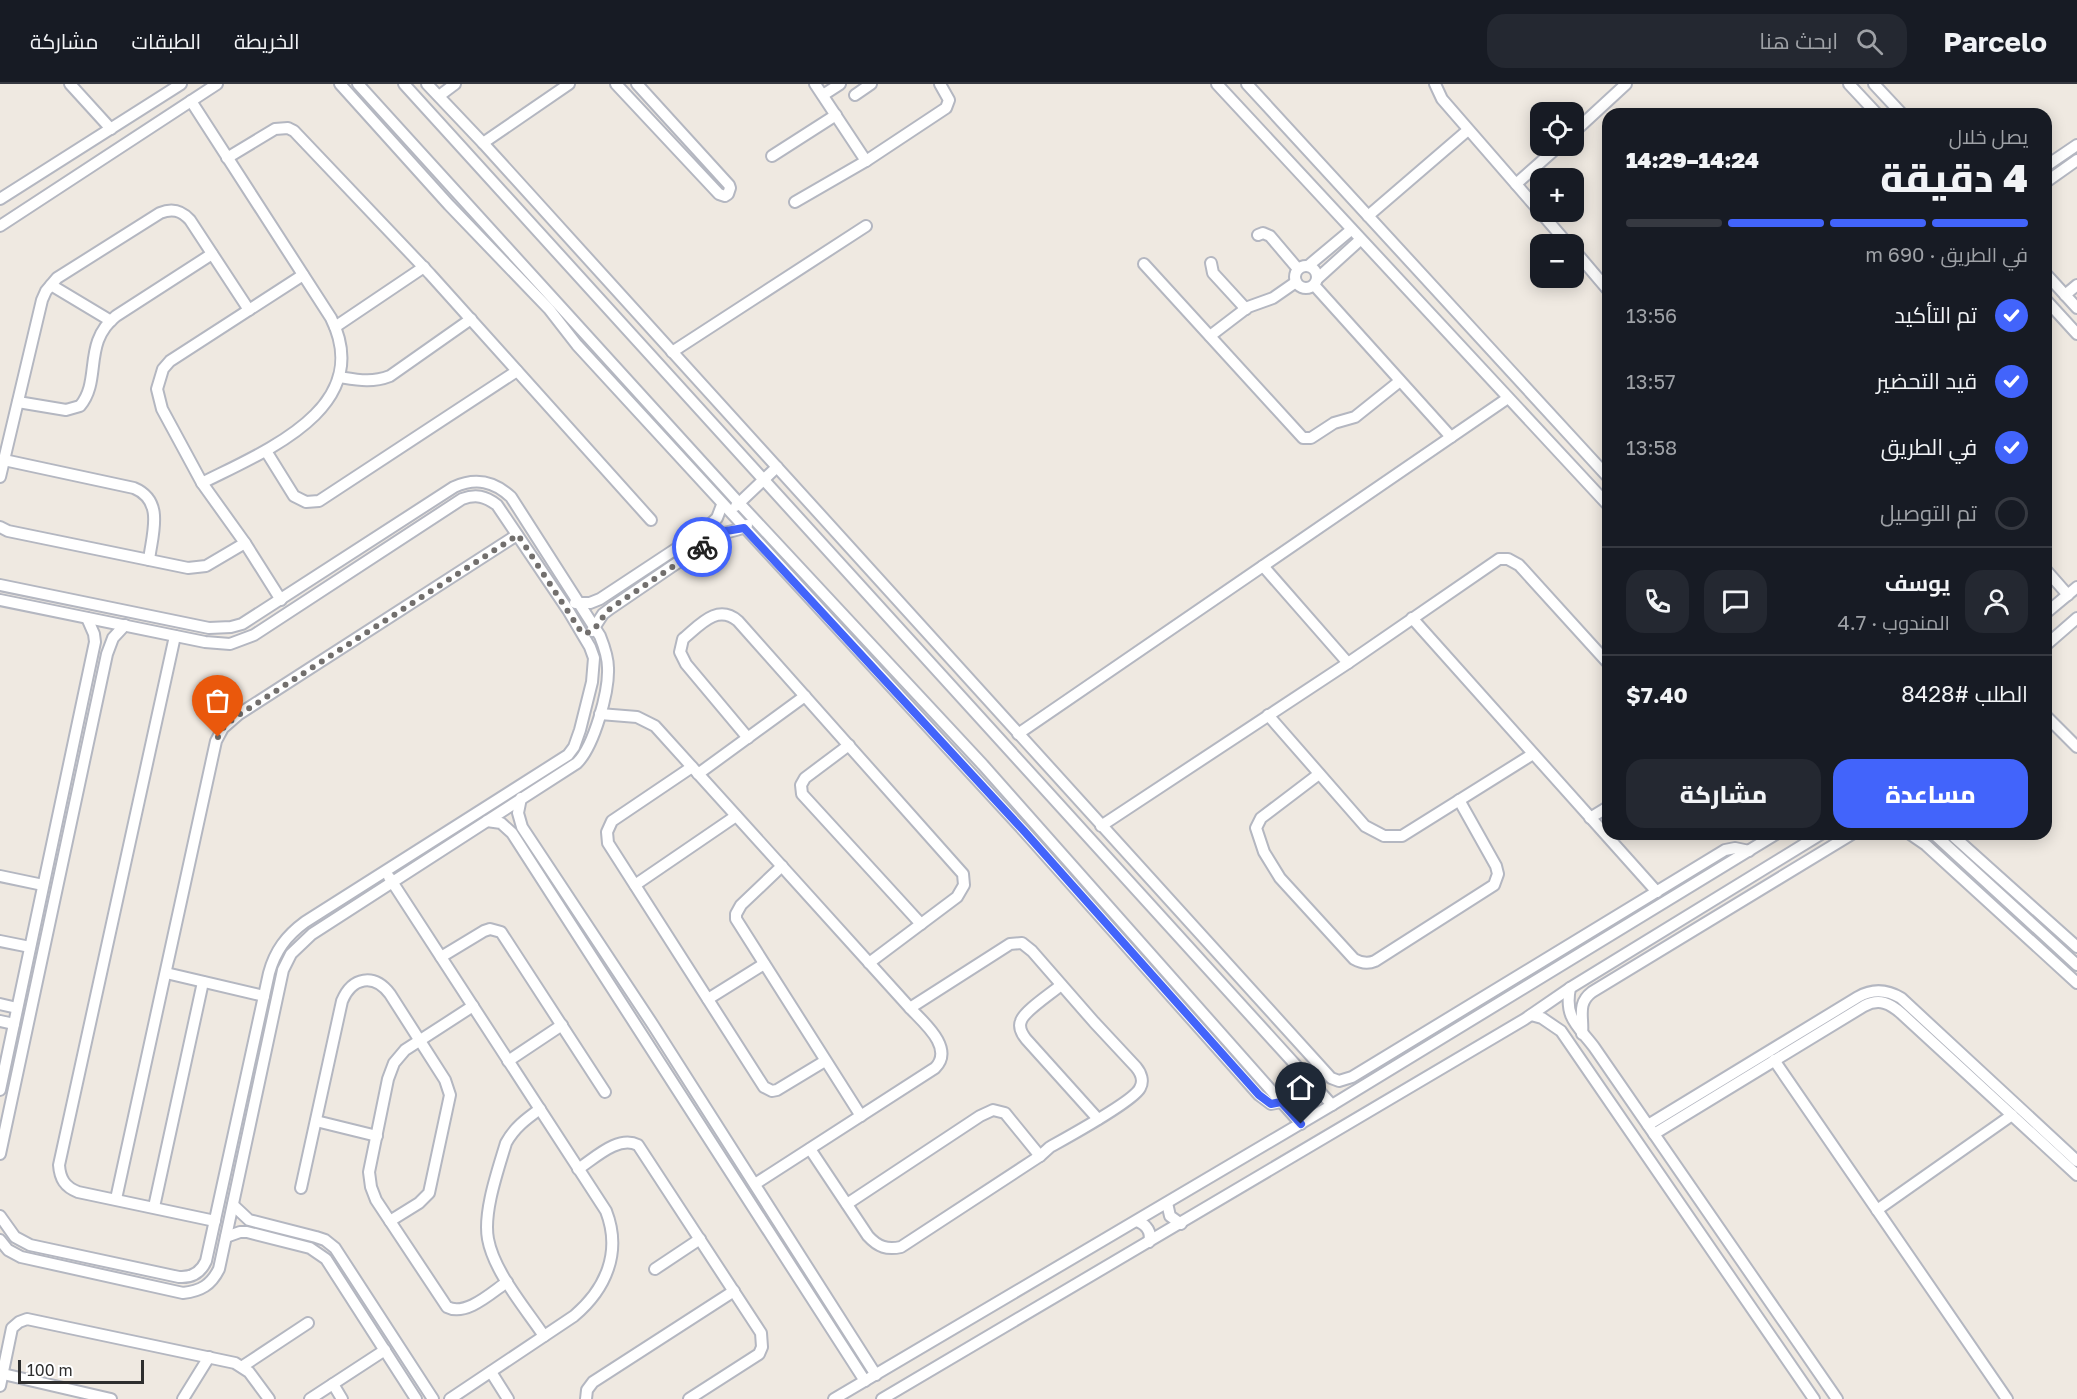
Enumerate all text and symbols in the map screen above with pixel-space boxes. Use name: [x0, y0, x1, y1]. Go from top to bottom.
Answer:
search box: [1487, 14, 1907, 68]
icon: search: [1853, 25, 1886, 58]
text: Parcelo: [1943, 25, 2047, 58]
text: ابحث هنا: [1759, 27, 1838, 54]
text: مشاركة: [30, 28, 99, 54]
text: الطبقات: [132, 28, 201, 54]
text: الخريطة: [234, 28, 300, 54]
map controls: [1530, 102, 1584, 288]
button: locate: [1530, 102, 1584, 156]
text: يصل خلال: [1949, 124, 2028, 148]
text: 14:24–14:29: [1626, 146, 1759, 173]
text: 4 دقيقة: [1880, 154, 2028, 201]
button: +: [1530, 168, 1584, 222]
button: −: [1530, 234, 1584, 288]
text: في الطريق · 690 m: [1865, 242, 2028, 266]
icon: check: [1995, 299, 2028, 332]
text: تم التأكيد: [1894, 301, 1977, 328]
text: 13:56: [1626, 303, 1677, 327]
icon: check: [1995, 365, 2028, 398]
text: قيد التحضير: [1876, 367, 1977, 394]
text: 13:57: [1626, 369, 1676, 393]
icon: check: [1995, 431, 2028, 464]
text: في الطريق: [1881, 433, 1977, 460]
text: 13:58: [1626, 435, 1677, 459]
text: تم التوصيل: [1880, 499, 1977, 526]
courier: [672, 517, 732, 577]
icon: bike: [686, 531, 719, 564]
text: يوسف: [1885, 569, 1950, 596]
button: phone: [1626, 570, 1689, 633]
button: chat: [1704, 570, 1767, 633]
button: person: [1965, 570, 2028, 633]
text: المندوب · 4.7: [1838, 610, 1950, 634]
pin: [192, 675, 243, 737]
text: الطلب #8428: [1901, 680, 2028, 707]
text: $7.40: [1626, 681, 1688, 708]
icon: bag: [201, 684, 234, 717]
button: مشاركة: [1626, 759, 1821, 828]
button: مساعدة: [1833, 759, 2028, 828]
pin: [1275, 1062, 1326, 1124]
icon: home: [1284, 1071, 1317, 1104]
scale bar: [18, 1357, 144, 1384]
text: 100 m: [27, 1360, 73, 1380]

